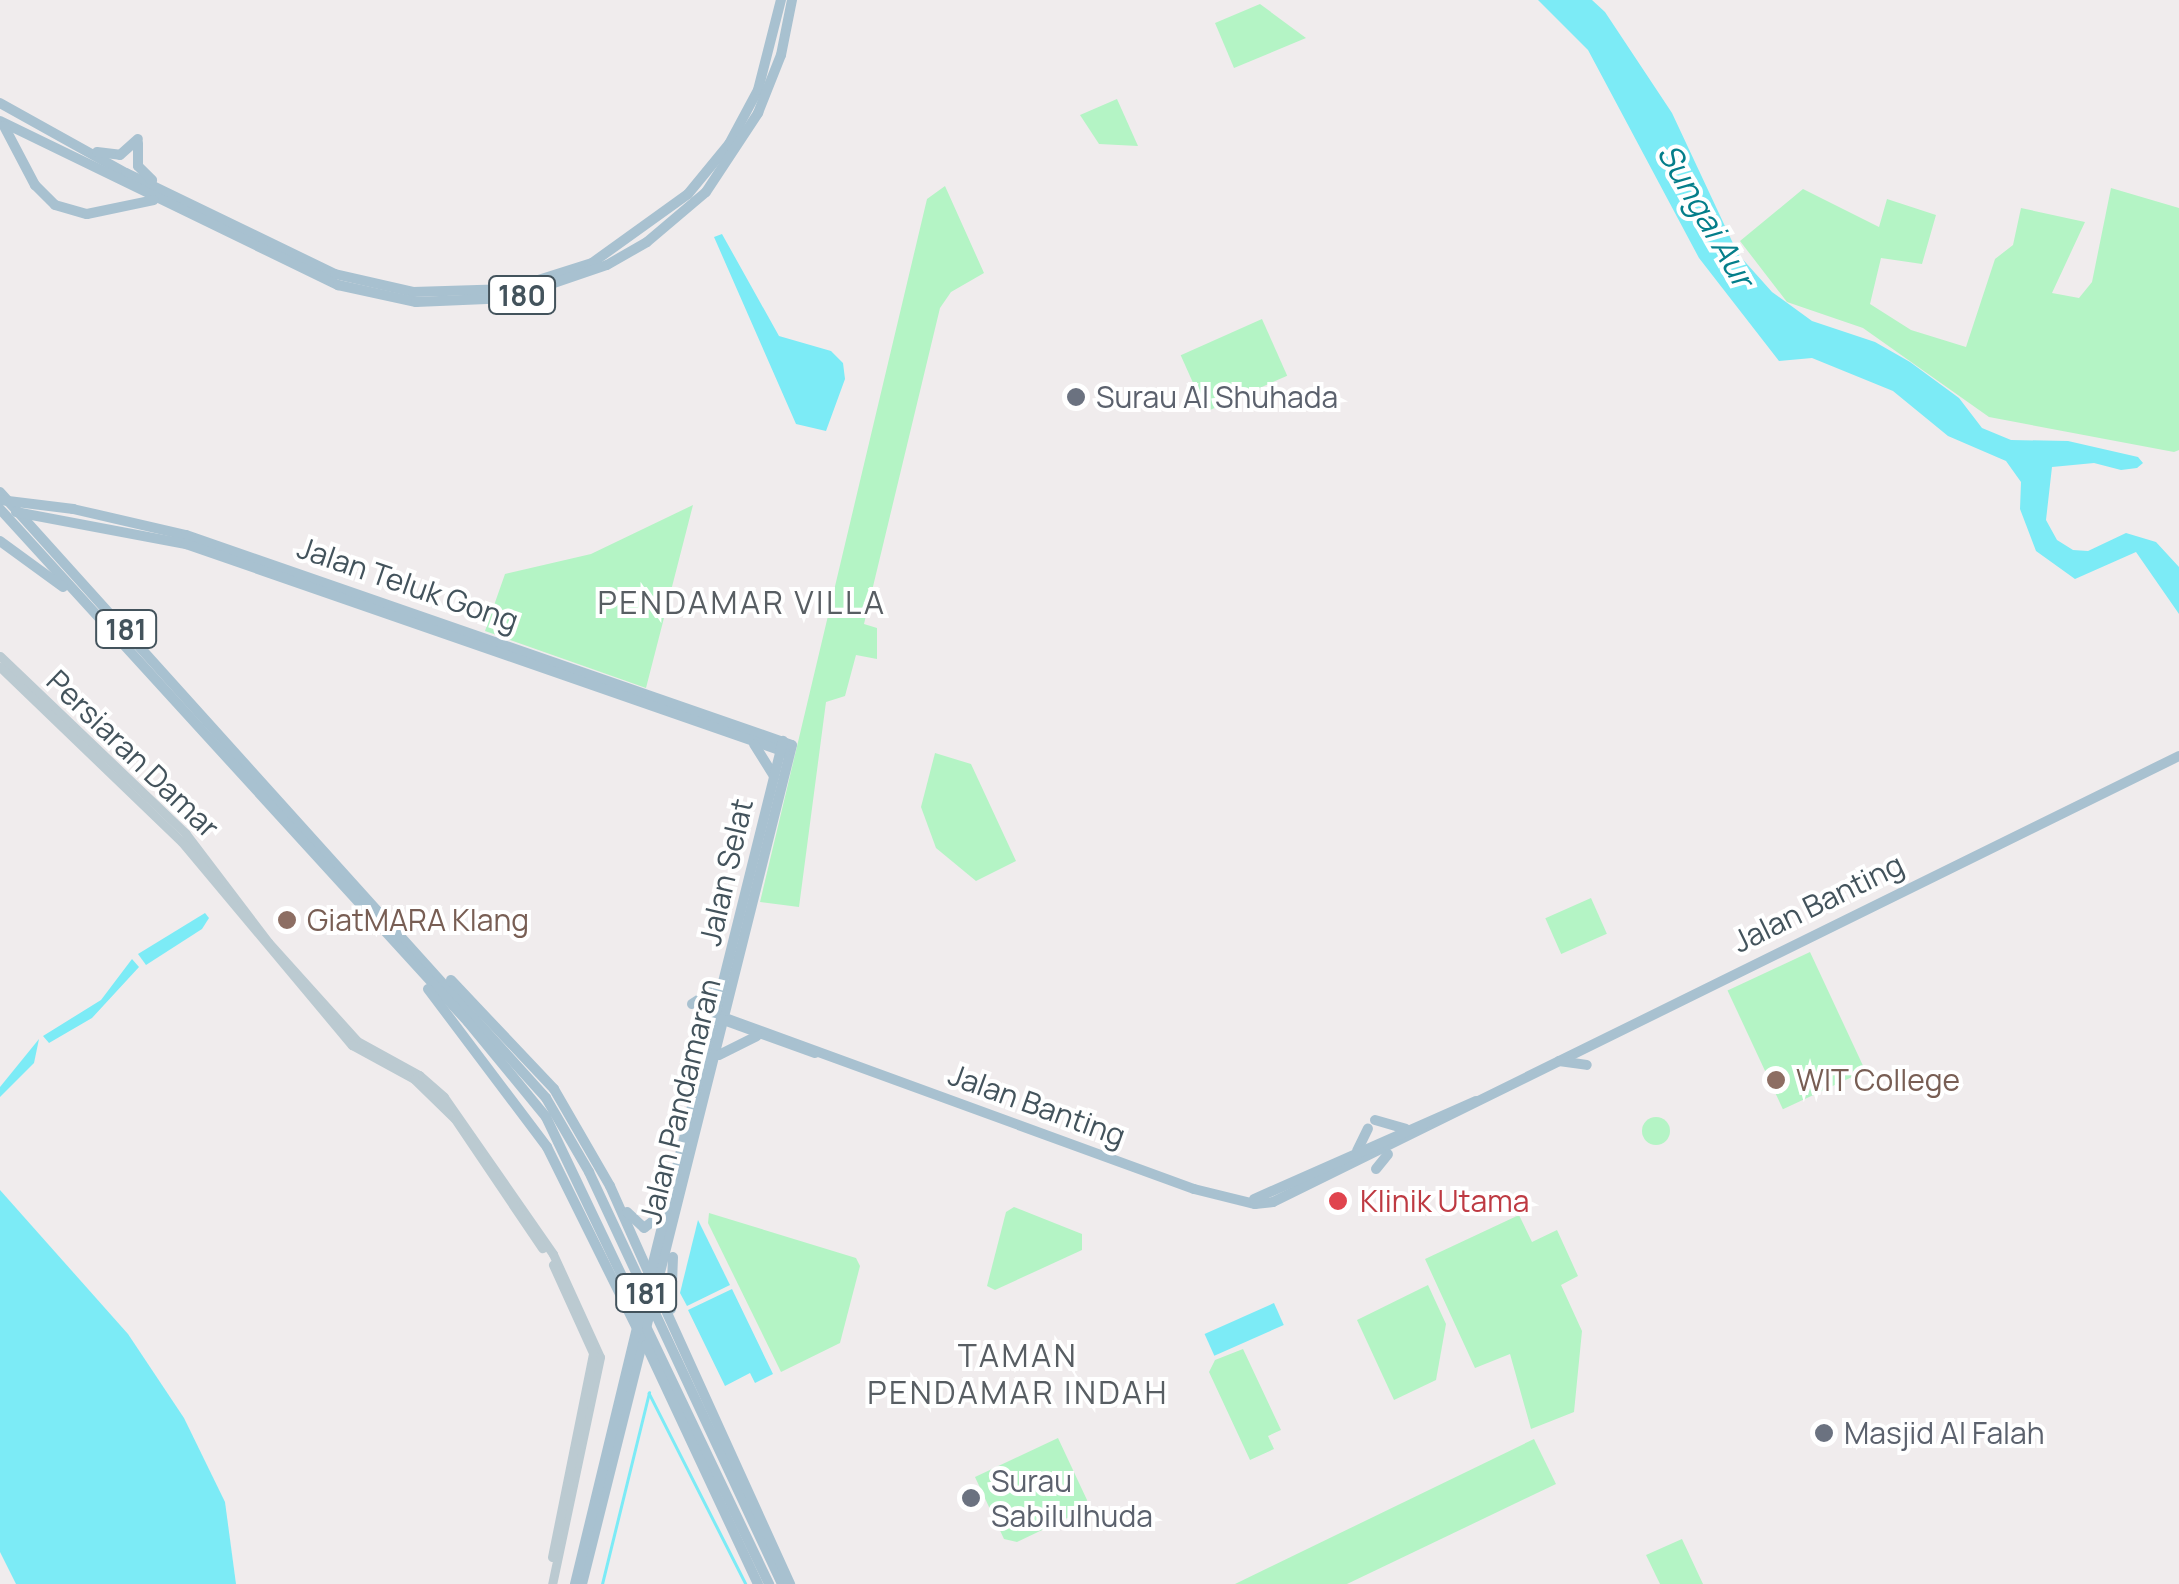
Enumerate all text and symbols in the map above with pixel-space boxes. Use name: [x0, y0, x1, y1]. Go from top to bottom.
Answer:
water label: Sungai Aur: [1650, 136, 1762, 294]
road number: 180: [487, 272, 557, 318]
place label: Surau Al Shuhada: [1096, 379, 1338, 415]
marker: Surau Al Shuhada: [1065, 386, 1087, 408]
street label: Jalan Teluk Gong: [293, 529, 523, 639]
district label: PENDAMAR VILLA: [597, 583, 887, 621]
road number: 181: [94, 606, 158, 652]
street label: Persiaran Damar: [39, 663, 227, 845]
street label: Jalan Selat: [692, 795, 760, 949]
street label: Jalan Banting: [1727, 846, 1909, 960]
place label: GiatMARA Klang: [307, 902, 529, 938]
marker: GiatMARA Klang: [276, 909, 298, 931]
street label: Jalan Pandamaran: [632, 975, 728, 1227]
street label: Jalan Banting: [944, 1056, 1130, 1154]
place label: WIT College: [1796, 1062, 1961, 1098]
marker: WIT College: [1765, 1069, 1787, 1091]
place label: Klinik Utama: [1360, 1183, 1529, 1219]
marker: Klinik Utama: [1325, 1188, 1351, 1214]
road number: 181: [614, 1270, 678, 1316]
district label: TAMAN PENDAMAR INDAH: [867, 1337, 1169, 1412]
place label: Masjid Al Falah: [1844, 1415, 2045, 1451]
marker: Masjid Al Falah: [1813, 1422, 1835, 1444]
place label: Surau Sabilulhuda: [991, 1463, 1153, 1534]
marker: Surau Sabilulhuda: [960, 1487, 982, 1509]

